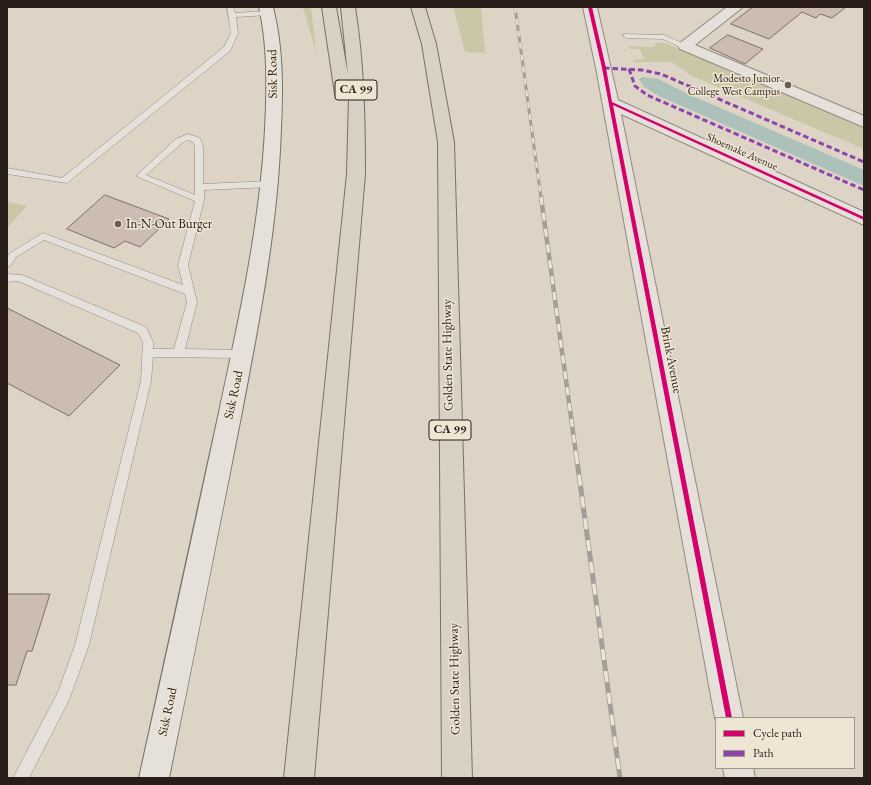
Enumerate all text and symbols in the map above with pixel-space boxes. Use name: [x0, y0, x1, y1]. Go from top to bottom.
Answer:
street label: Sisk Road: [265, 49, 281, 99]
place label: Modesto Junior College West Campus: [688, 72, 780, 98]
road number: CA 99: [335, 80, 377, 100]
marker: Modesto Junior College West Campus: [783, 80, 793, 90]
street label: Shoemake Avenue: [704, 130, 780, 174]
place label: In-N-Out Burger: [126, 216, 212, 232]
marker: In-N-Out Burger: [113, 219, 123, 229]
street label: Golden State Highway: [439, 299, 457, 411]
street label: Brink Avenue: [657, 325, 685, 395]
street label: Sisk Road: [221, 369, 247, 421]
road number: CA 99: [429, 420, 471, 440]
street label: Golden State Highway: [446, 623, 464, 735]
street label: Sisk Road: [155, 686, 181, 738]
legend: [715, 717, 855, 769]
text: Cycle path: [753, 725, 802, 741]
text: Path: [753, 745, 774, 761]

